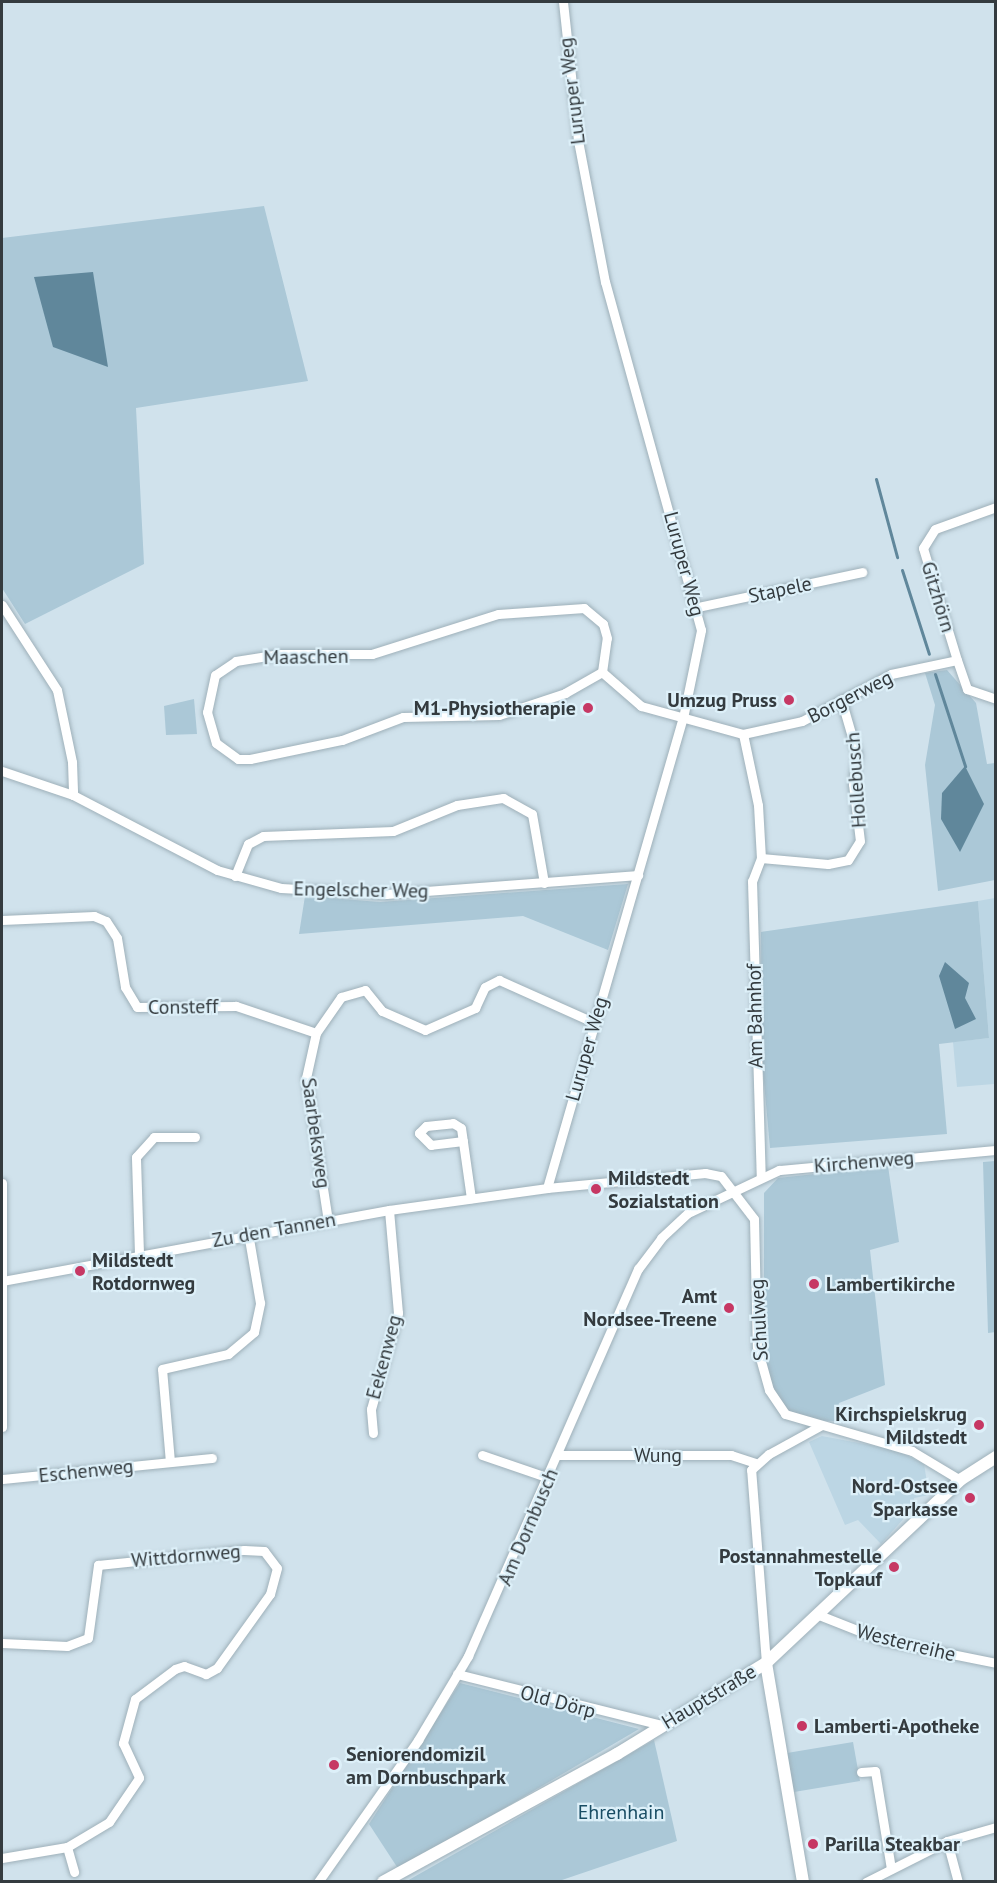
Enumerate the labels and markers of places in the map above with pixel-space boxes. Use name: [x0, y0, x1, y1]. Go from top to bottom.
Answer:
place label: Umzug Pruss: [667, 688, 777, 712]
marker: Umzug Pruss: [782, 693, 796, 707]
place label: M1-Physiotherapie: [414, 696, 576, 720]
marker: M1-Physiotherapie: [581, 701, 595, 715]
place label: Mildstedt Sozialstation: [608, 1166, 719, 1213]
marker: Mildstedt Sozialstation: [589, 1182, 603, 1196]
place label: Mildstedt Rotdornweg: [92, 1248, 195, 1295]
marker: Mildstedt Rotdornweg: [73, 1264, 87, 1278]
place label: Lambertikirche: [826, 1272, 955, 1296]
marker: Lambertikirche: [807, 1277, 821, 1291]
place label: Amt Nordsee-Treene: [583, 1284, 717, 1331]
marker: Amt Nordsee-Treene: [722, 1301, 736, 1315]
place label: Kirchspielskrug Mildstedt: [835, 1402, 967, 1449]
marker: Kirchspielskrug Mildstedt: [972, 1418, 986, 1432]
place label: Nord-Ostsee Sparkasse: [852, 1474, 958, 1521]
marker: Nord-Ostsee Sparkasse: [963, 1491, 977, 1505]
place label: Postannahmestelle Topkauf: [719, 1544, 882, 1591]
marker: Postannahmestelle Topkauf: [887, 1560, 901, 1574]
place label: Lamberti-Apotheke: [814, 1714, 979, 1738]
marker: Lamberti-Apotheke: [795, 1719, 809, 1733]
place label: Seniorendomizil am Dornbuschpark: [346, 1742, 506, 1789]
marker: Seniorendomizil am Dornbuschpark: [327, 1758, 341, 1772]
place label: Parilla Steakbar: [825, 1832, 960, 1856]
marker: Parilla Steakbar: [806, 1837, 820, 1851]

